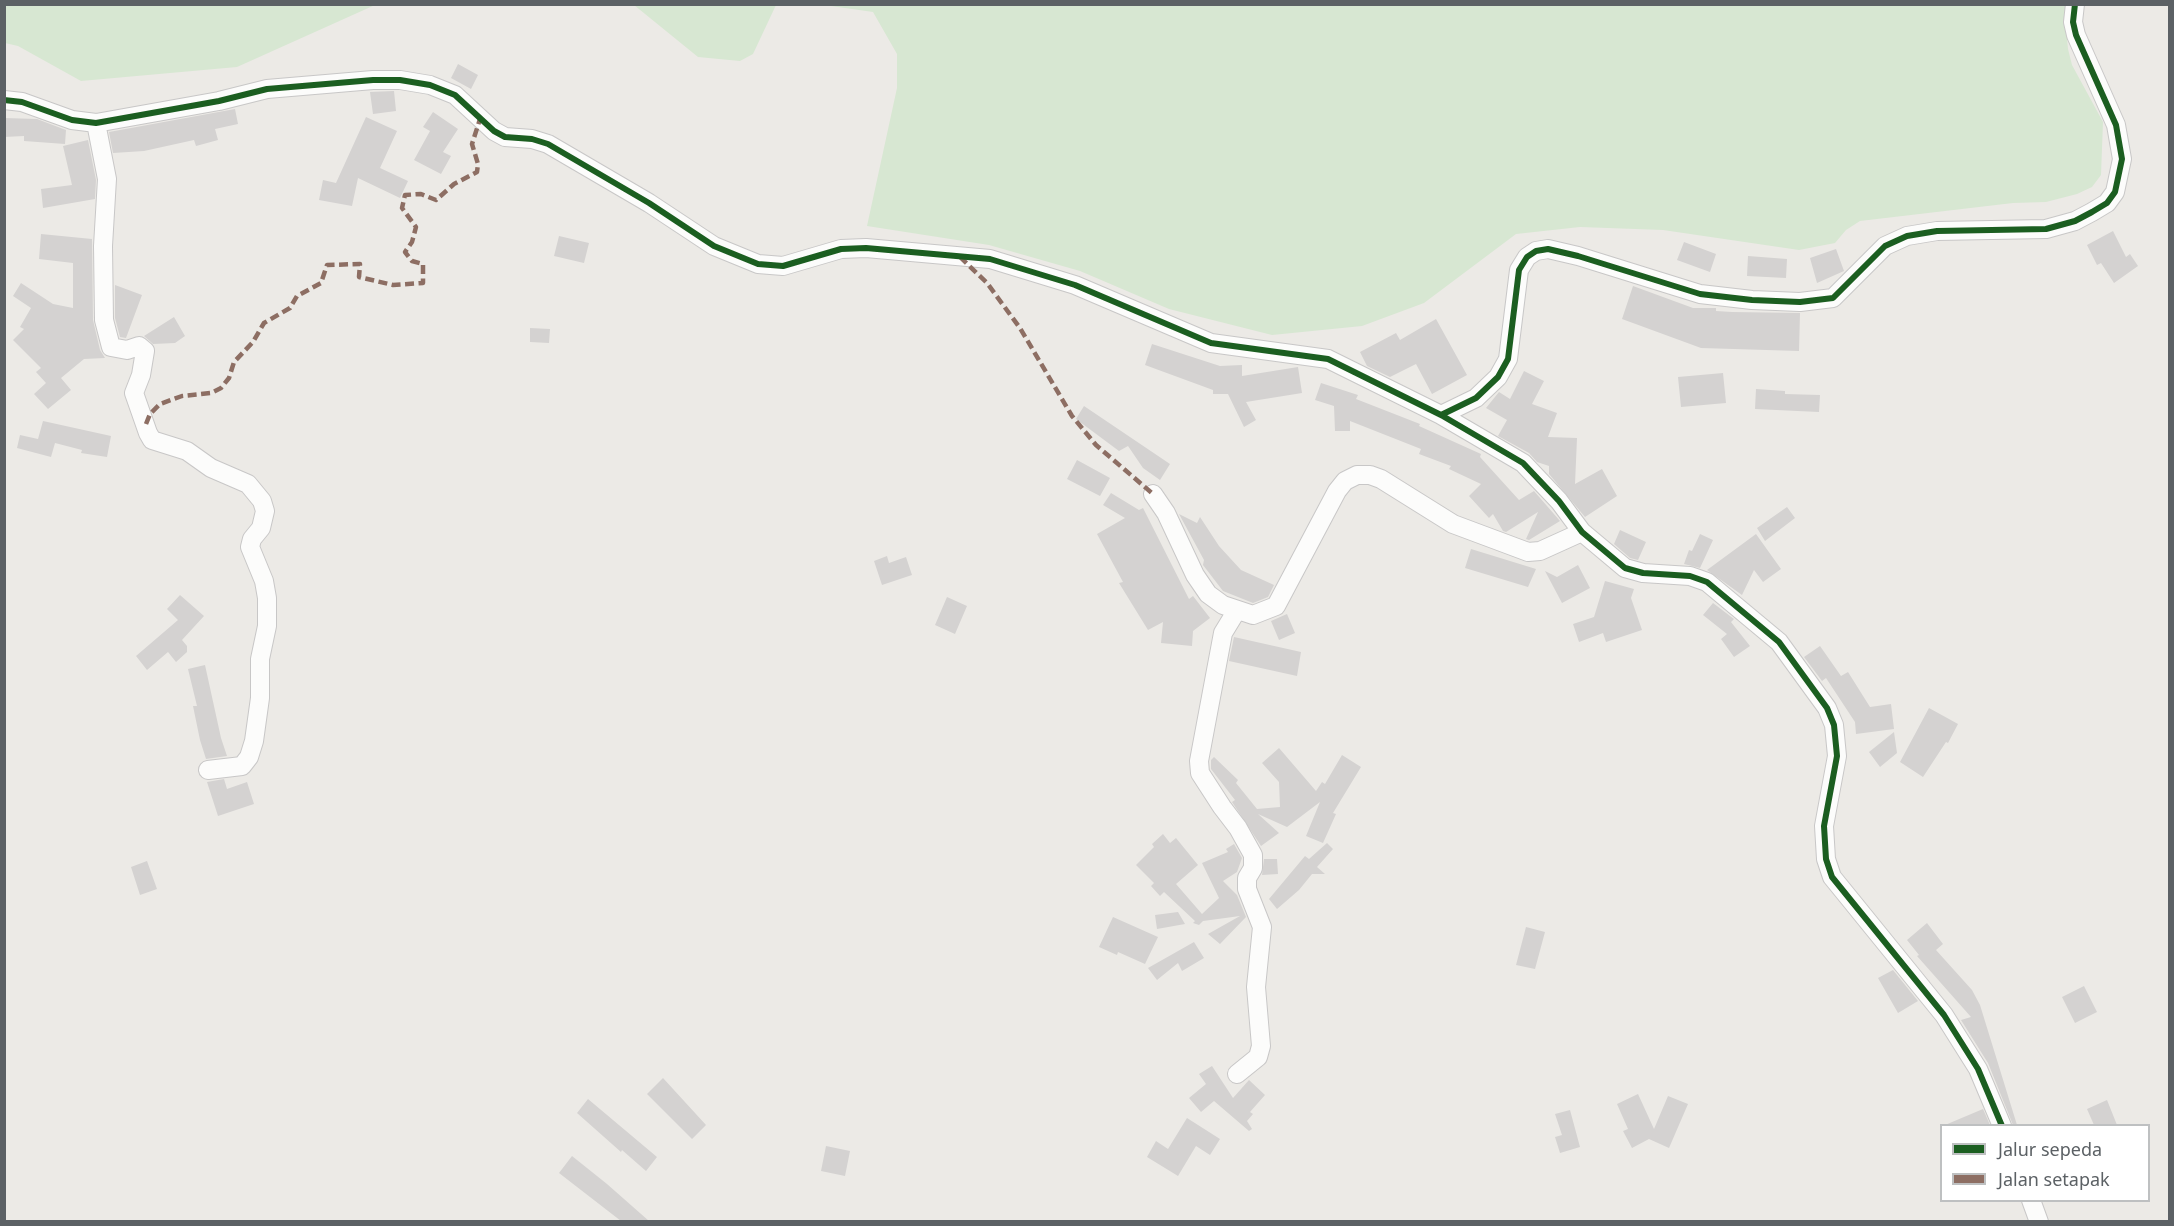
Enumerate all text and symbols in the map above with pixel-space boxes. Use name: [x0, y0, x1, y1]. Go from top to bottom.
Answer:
legend: [1940, 1124, 2150, 1202]
text: Jalur sepeda: [1998, 1137, 2102, 1161]
text: Jalan setapak: [1998, 1167, 2110, 1191]

